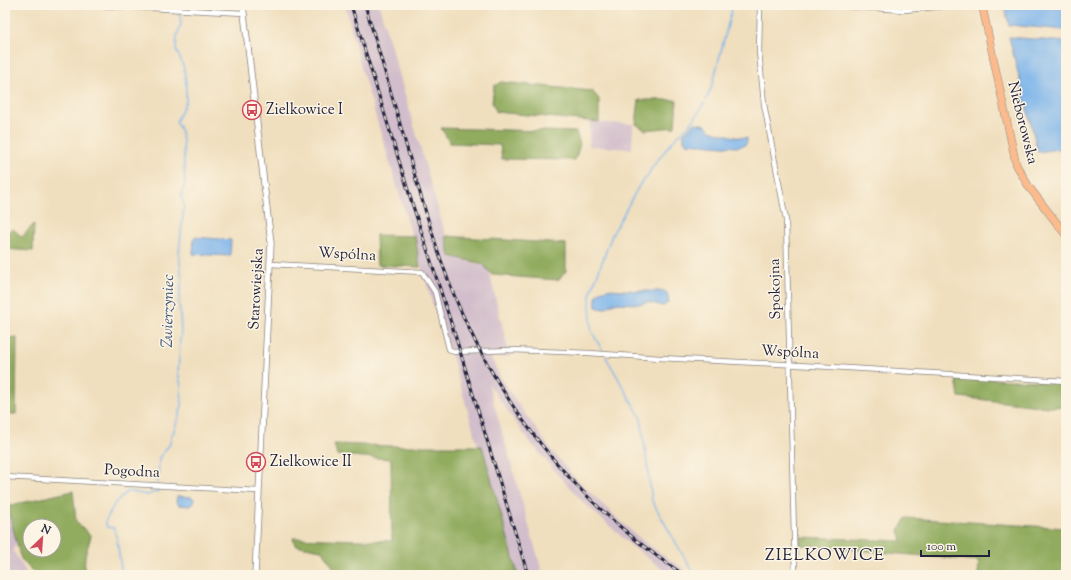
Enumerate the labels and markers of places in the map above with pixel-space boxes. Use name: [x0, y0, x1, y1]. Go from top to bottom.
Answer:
bus stop icon: Zielkowice I: [241, 99, 263, 121]
place label: Zielkowice I: [266, 100, 343, 121]
bus stop icon: Zielkowice II: [245, 451, 267, 473]
place label: Zielkowice II: [270, 452, 352, 473]

